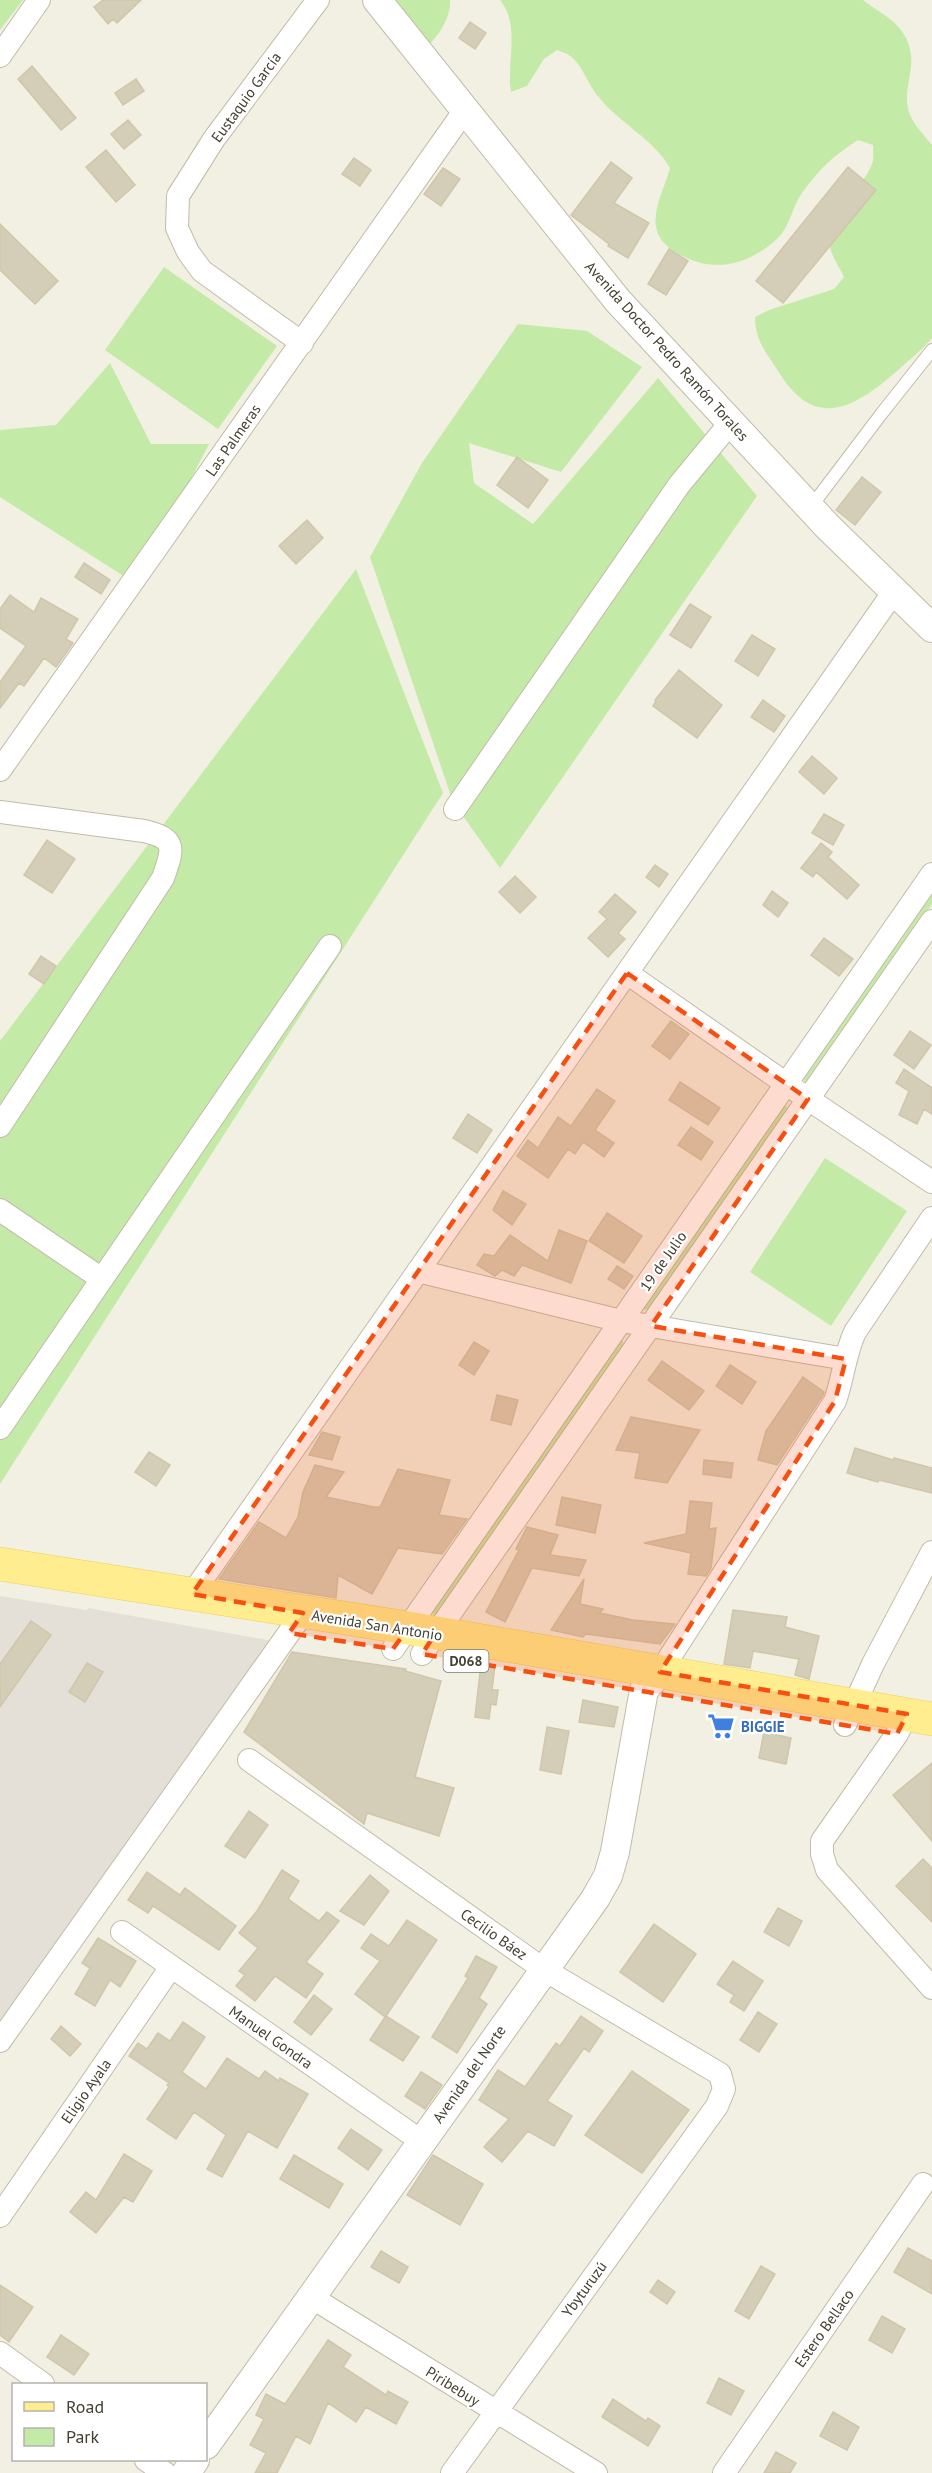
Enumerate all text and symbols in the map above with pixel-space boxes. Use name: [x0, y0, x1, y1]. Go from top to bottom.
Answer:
street label: Eustaquio García: [207, 48, 285, 146]
street label: Avenida Doctor Pedro Ramón Torales: [581, 257, 753, 445]
street label: Las Palmeras: [201, 400, 265, 480]
street label: 19 de Julio: [635, 1227, 691, 1295]
street label: Avenida San Antonio: [310, 1605, 444, 1645]
road number: D068: [444, 1650, 488, 1672]
supermarket icon: BIGGIE: [706, 1711, 736, 1741]
place label: BIGGIE: [741, 1717, 785, 1736]
street label: Cecilio Báez: [457, 1904, 531, 1964]
street label: Manuel Gondra: [226, 2001, 316, 2073]
street label: Avenida del Norte: [428, 2021, 510, 2127]
street label: Eligio Ayala: [57, 2055, 115, 2127]
street label: Ybyturuzú: [557, 2257, 611, 2321]
street label: Estero Bellaco: [790, 2285, 858, 2371]
street label: Piribebuy: [422, 2362, 484, 2410]
legend: [12, 2383, 207, 2461]
text: Road: [66, 2395, 104, 2418]
text: Park: [66, 2425, 99, 2448]

